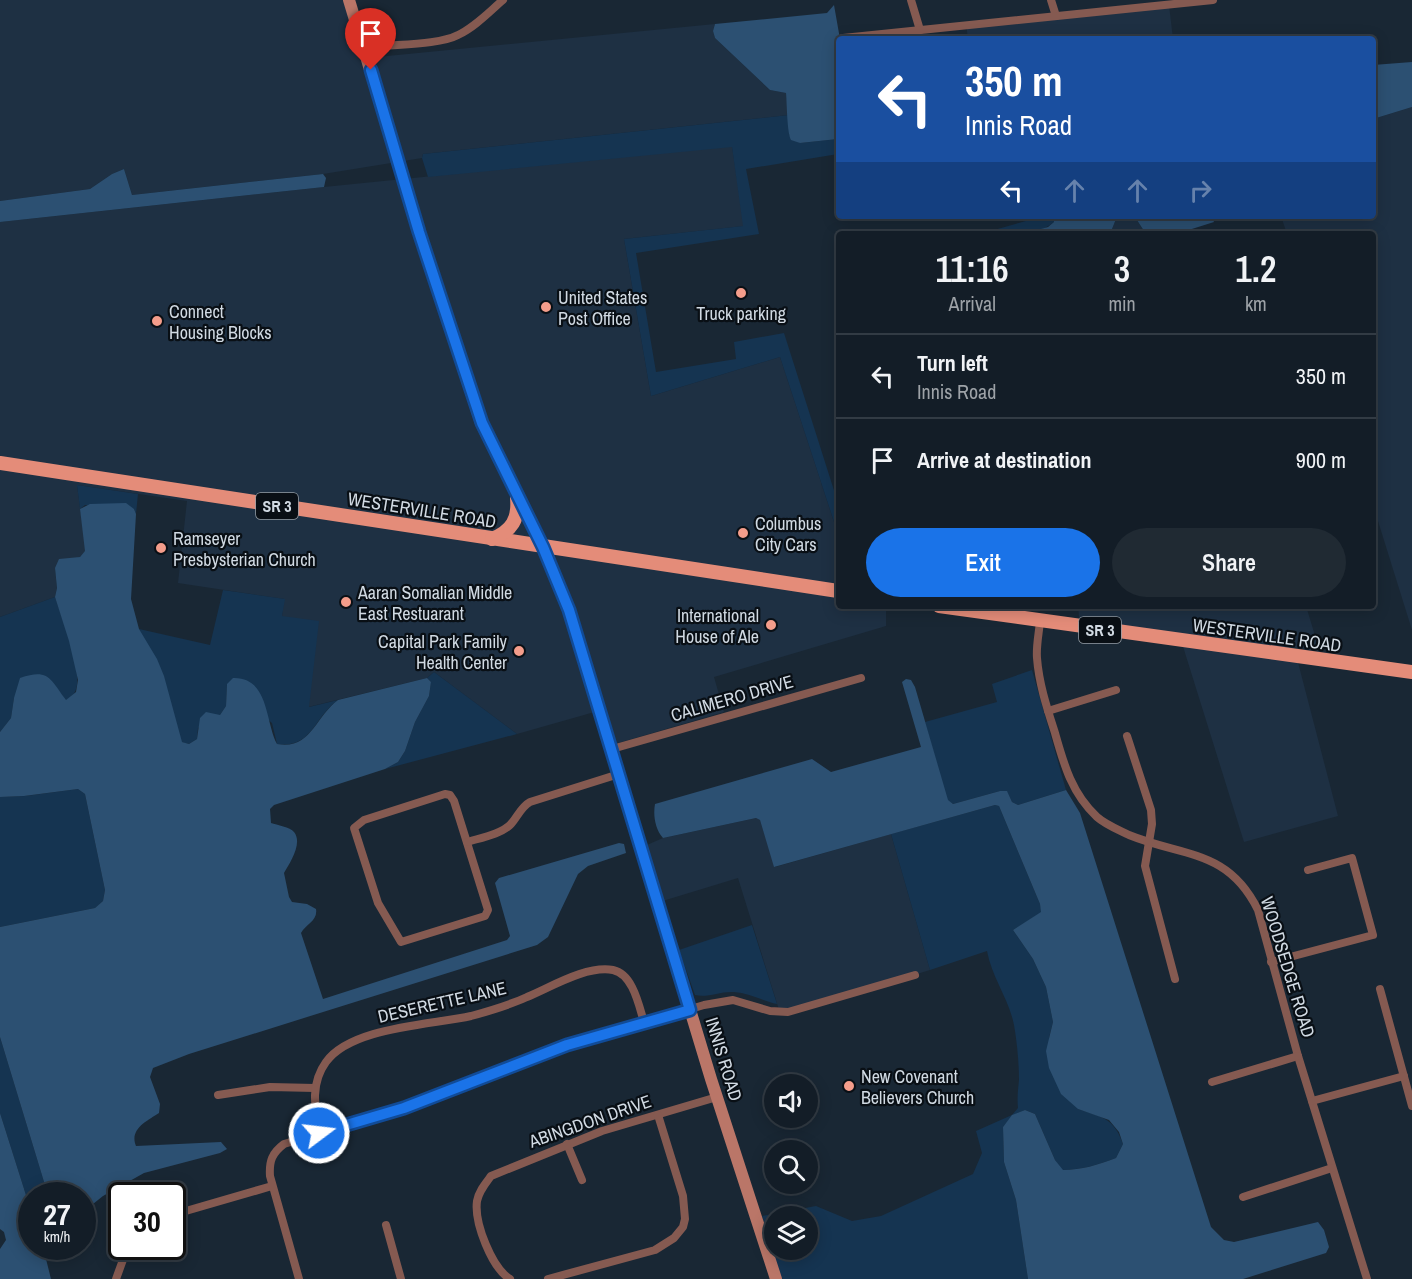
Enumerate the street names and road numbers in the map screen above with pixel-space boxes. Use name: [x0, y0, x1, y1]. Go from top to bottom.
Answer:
street label: WESTERVILLE ROAD: [346, 486, 498, 534]
road number: SR 3: [256, 493, 298, 519]
street label: WESTERVILLE ROAD: [1191, 612, 1343, 658]
road number: SR 3: [1079, 617, 1121, 643]
street label: CALIMERO DRIVE: [668, 669, 796, 727]
street label: WOODSEDGE ROAD: [1255, 894, 1321, 1040]
street label: DESERETTE LANE: [375, 975, 509, 1029]
street label: INNIS ROAD: [699, 1014, 749, 1104]
street label: ABINGDON DRIVE: [524, 1088, 655, 1154]

